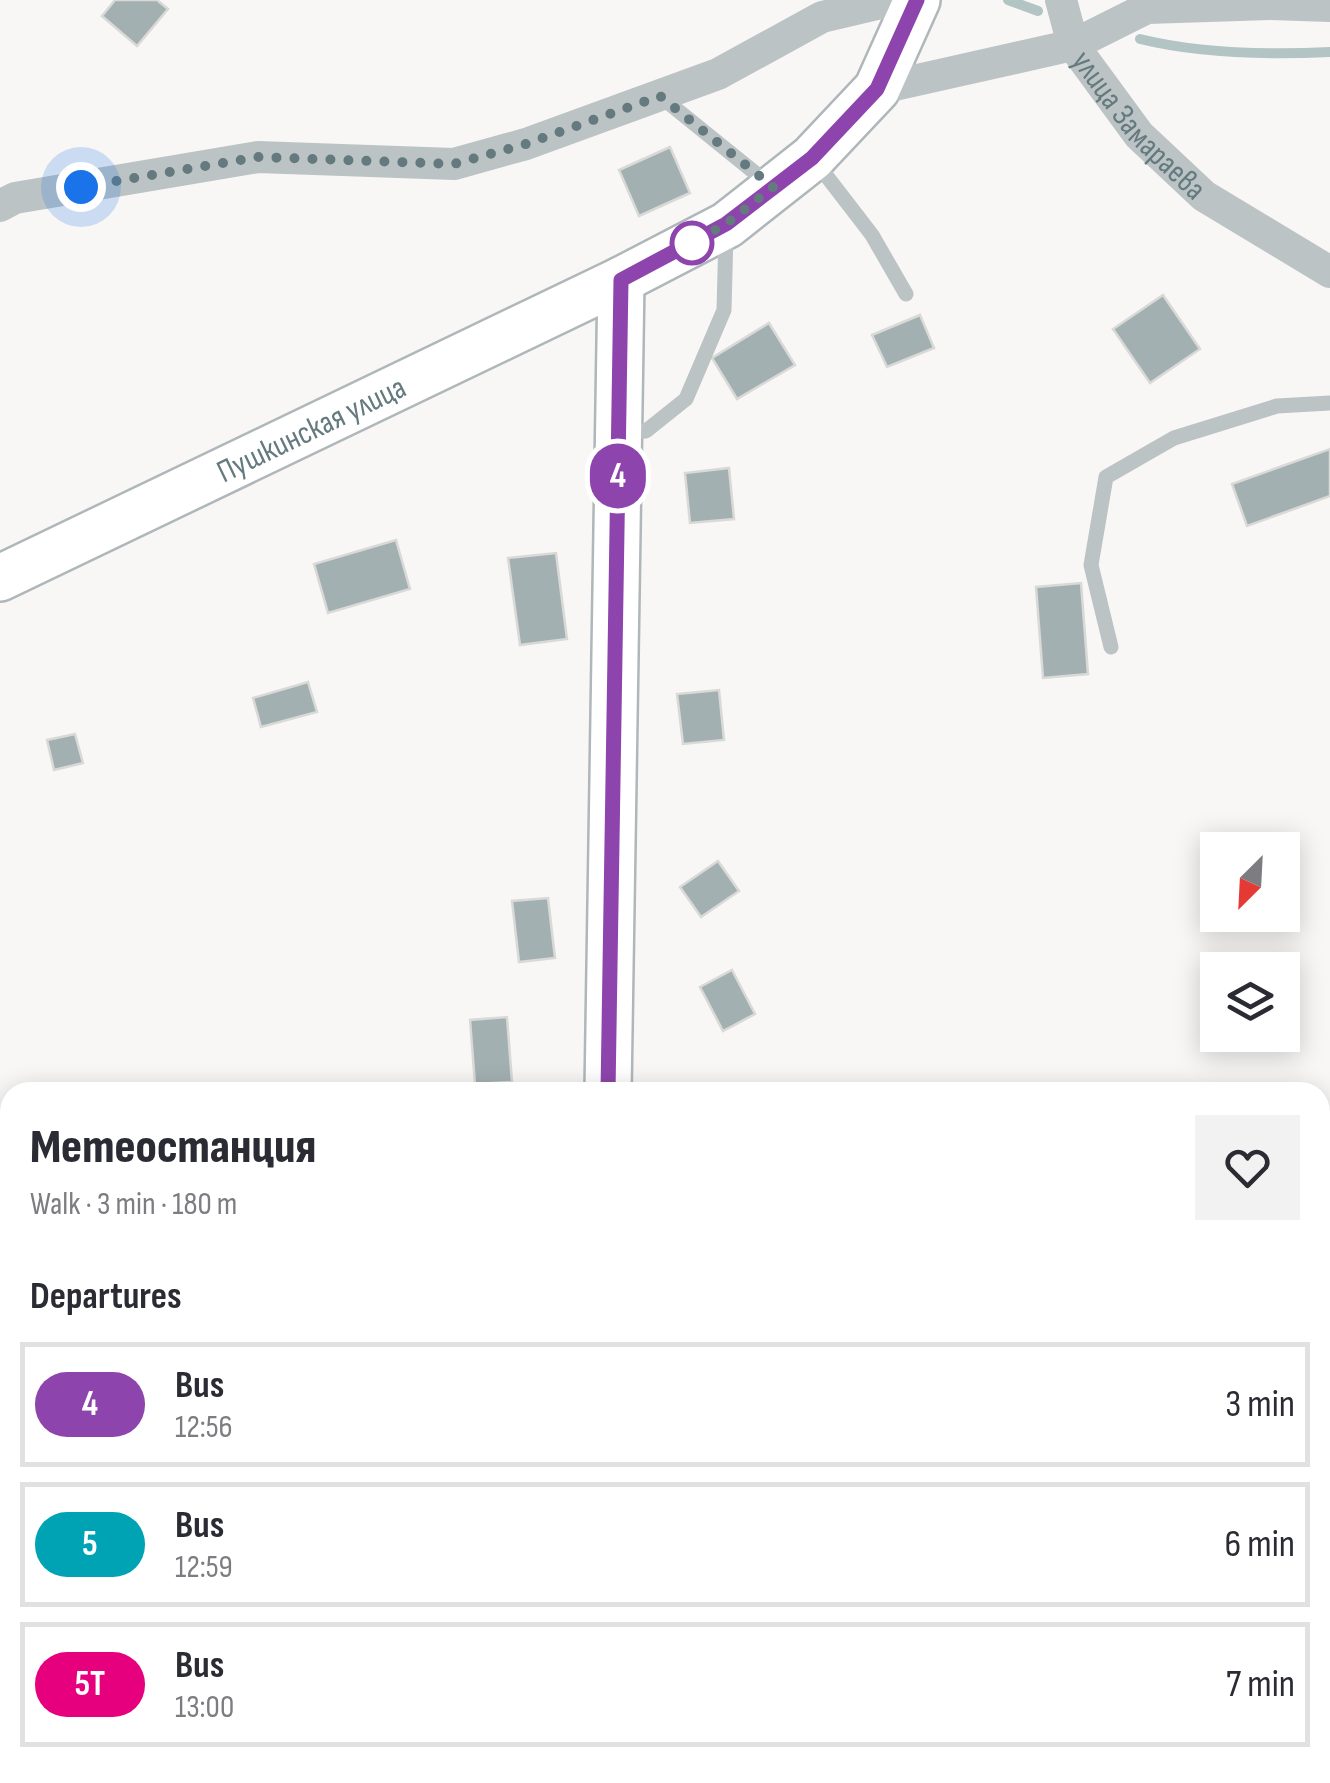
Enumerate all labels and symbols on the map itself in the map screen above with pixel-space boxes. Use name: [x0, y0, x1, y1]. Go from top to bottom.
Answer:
street label: улица Замараева: [1063, 43, 1214, 209]
your location: [56, 162, 106, 212]
unlabelled marker: [671, 222, 713, 264]
street label: Пушкинская улица: [211, 368, 413, 492]
line badge: 4: [586, 444, 650, 508]
north arrow: [1200, 832, 1300, 932]

